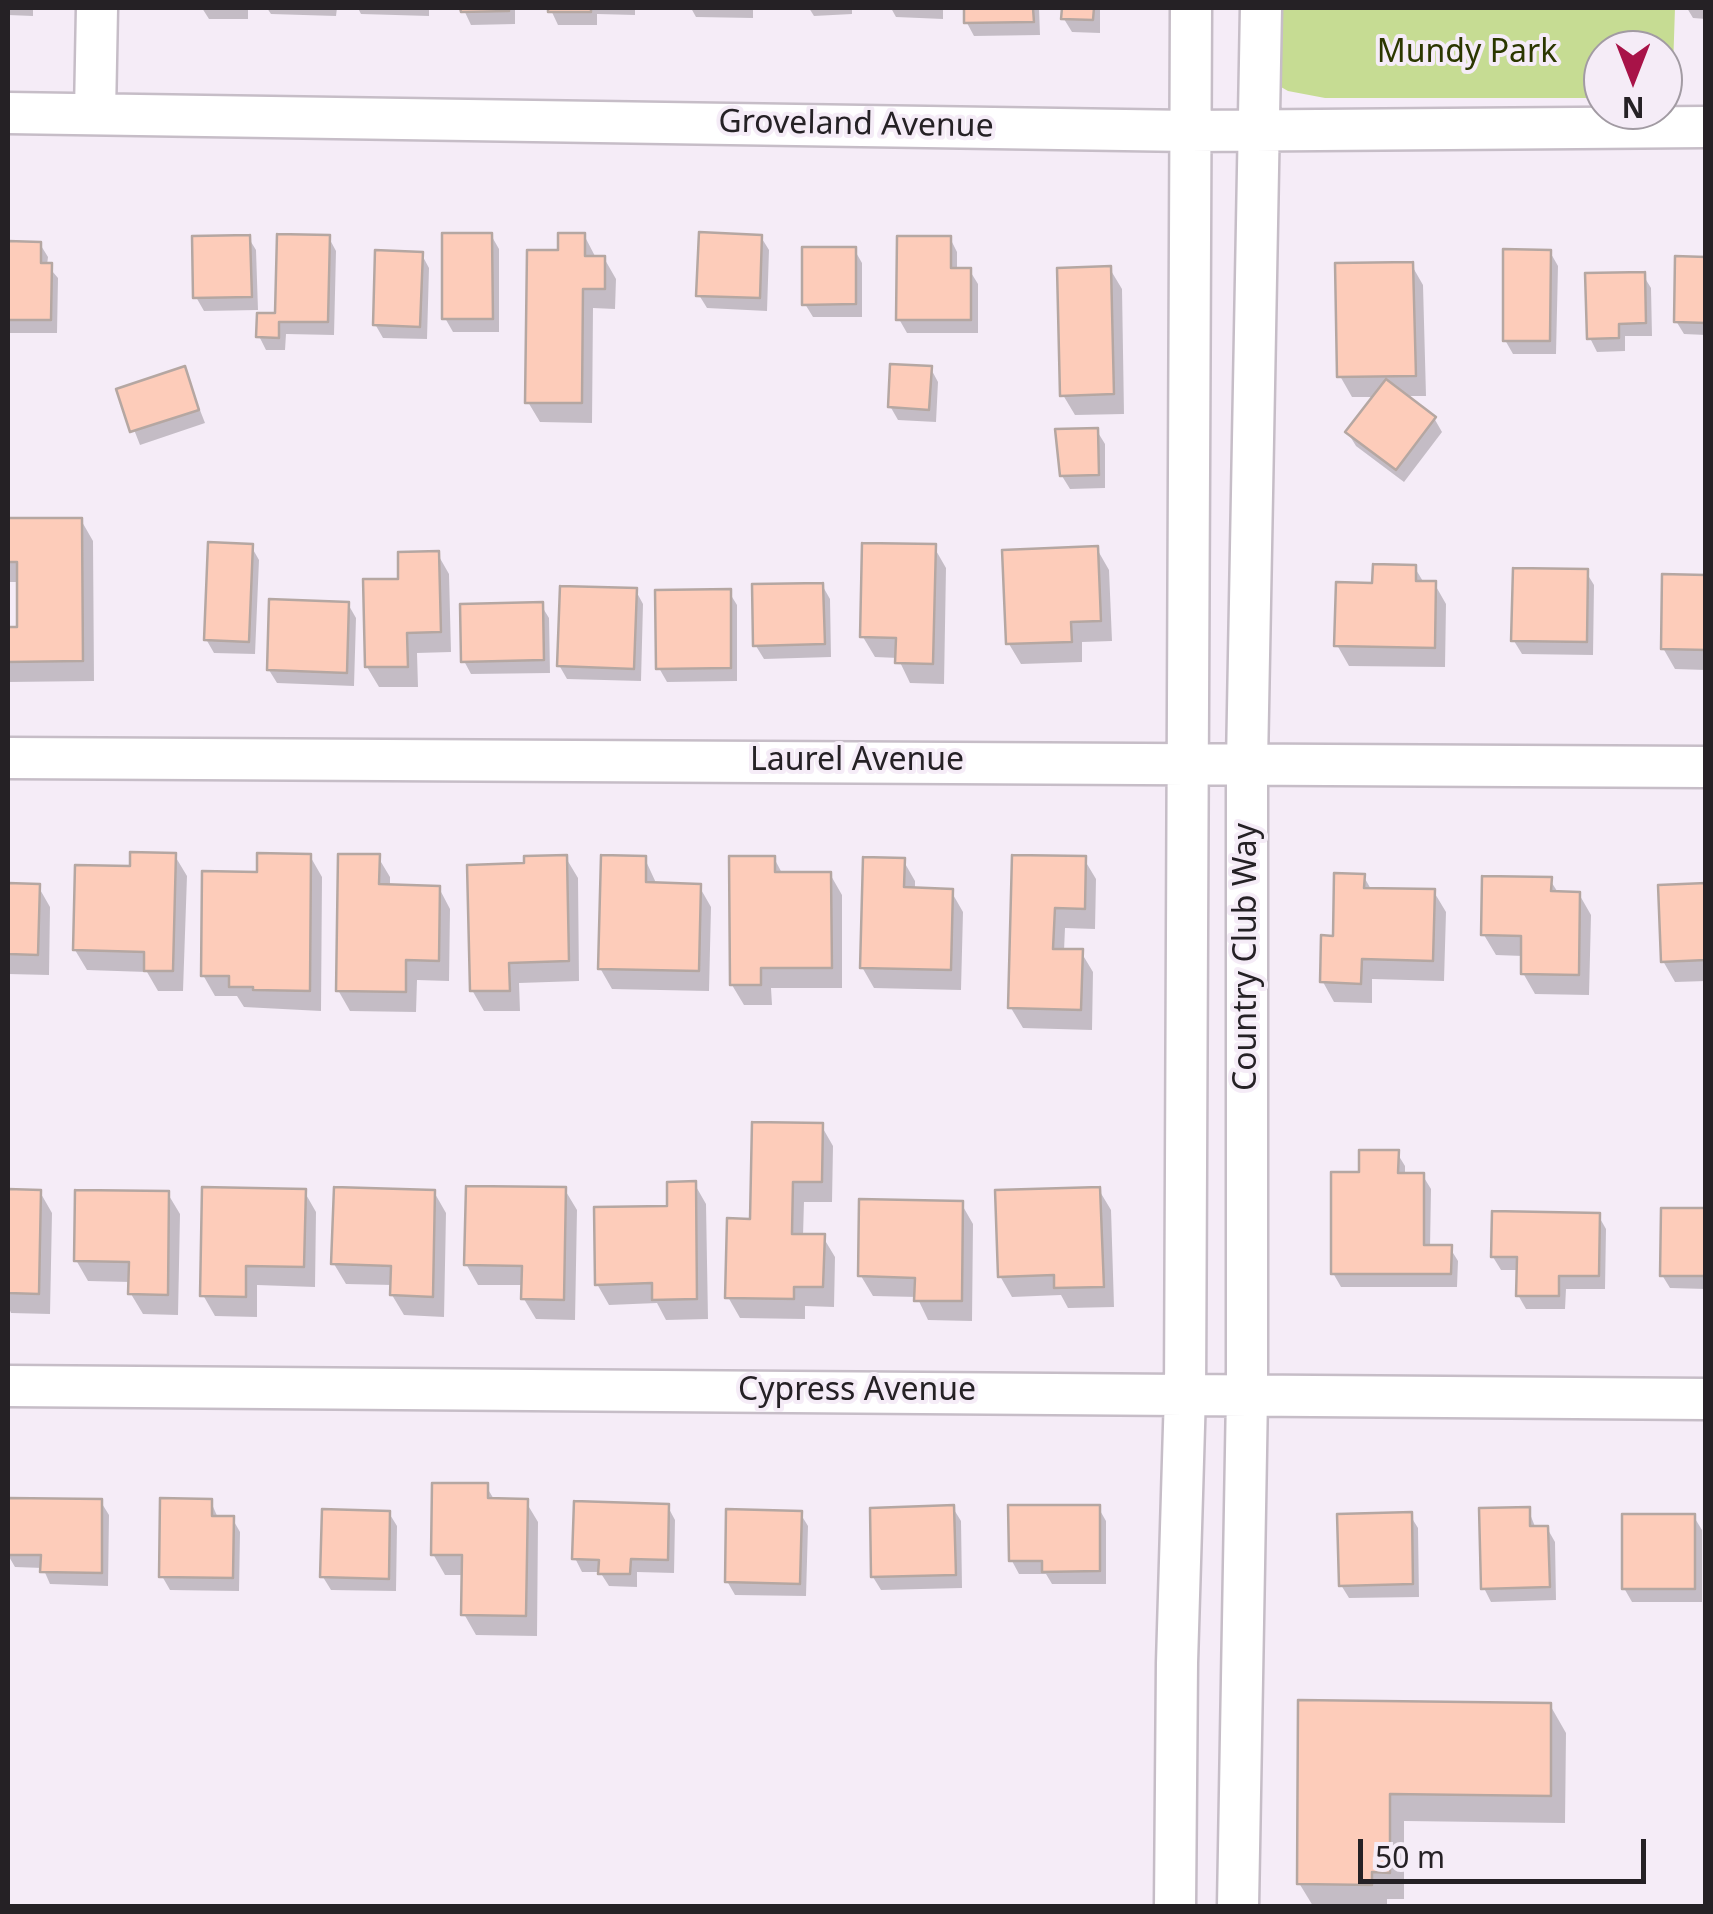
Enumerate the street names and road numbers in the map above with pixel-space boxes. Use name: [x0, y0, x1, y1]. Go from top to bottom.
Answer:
street label: Groveland Avenue: [718, 103, 994, 147]
street label: Laurel Avenue: [750, 742, 964, 780]
street label: Country Club Way: [1228, 823, 1266, 1091]
street label: Cypress Avenue: [738, 1372, 976, 1410]

